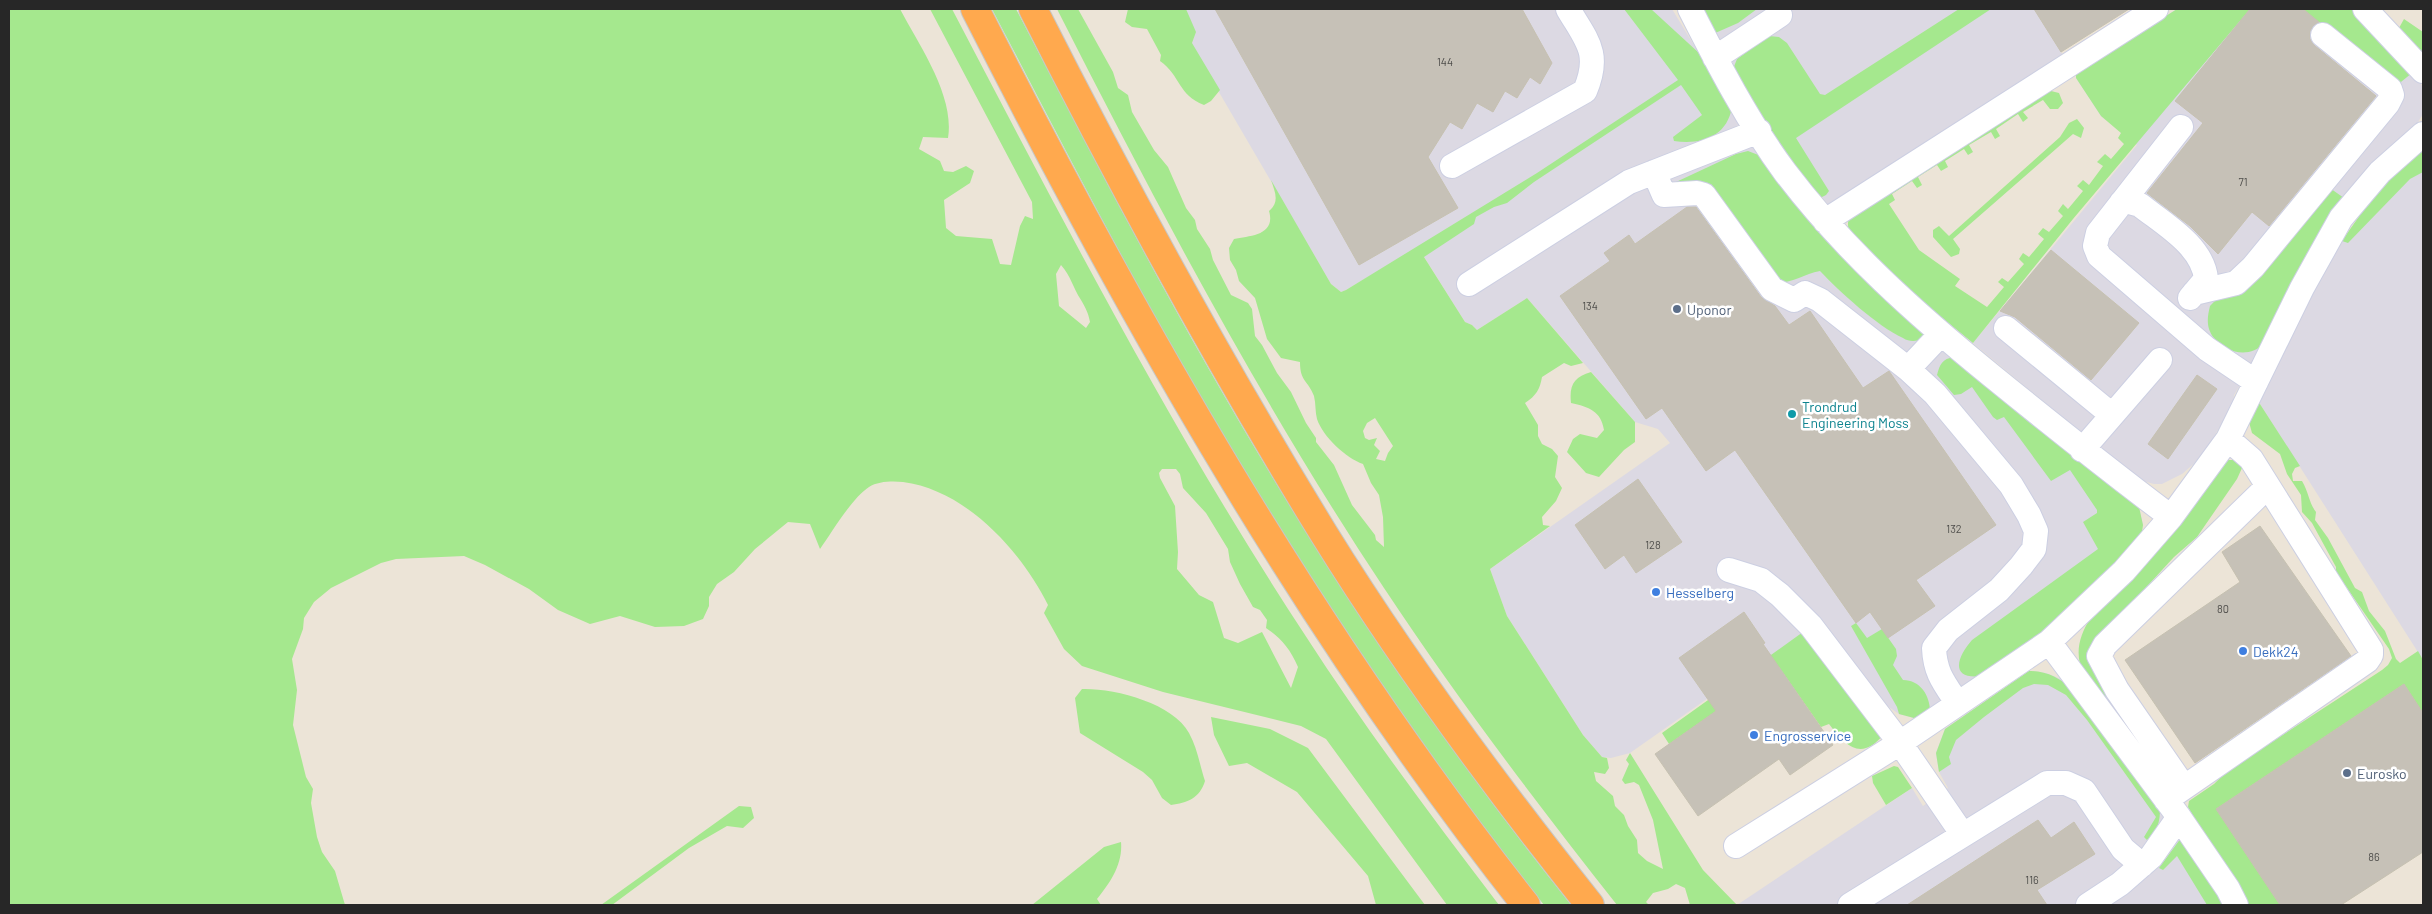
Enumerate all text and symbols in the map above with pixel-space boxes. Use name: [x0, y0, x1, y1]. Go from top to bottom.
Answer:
house number: 144: [1437, 55, 1453, 68]
house number: 71: [2238, 175, 2248, 188]
house number: 134: [1582, 299, 1598, 312]
place label: Uponor: [1687, 301, 1732, 318]
marker: Uponor: [1671, 303, 1683, 315]
place label: Trondrud Engineering Moss: [1802, 398, 1909, 431]
marker: Trondrud Engineering Moss: [1786, 408, 1798, 420]
house number: 132: [1946, 522, 1962, 535]
house number: 128: [1645, 538, 1661, 551]
place label: Hesselberg: [1666, 584, 1734, 601]
marker: Hesselberg: [1650, 586, 1662, 598]
house number: 80: [2217, 602, 2229, 615]
place label: Dekk24: [2253, 643, 2298, 660]
marker: Dekk24: [2237, 645, 2249, 657]
place label: Engrosservice: [1764, 727, 1851, 744]
marker: Engrosservice: [1748, 729, 1760, 741]
place label: Eurosko: [2357, 765, 2407, 782]
marker: Eurosko: [2341, 767, 2353, 779]
house number: 86: [2368, 850, 2380, 863]
house number: 116: [2025, 873, 2039, 886]

